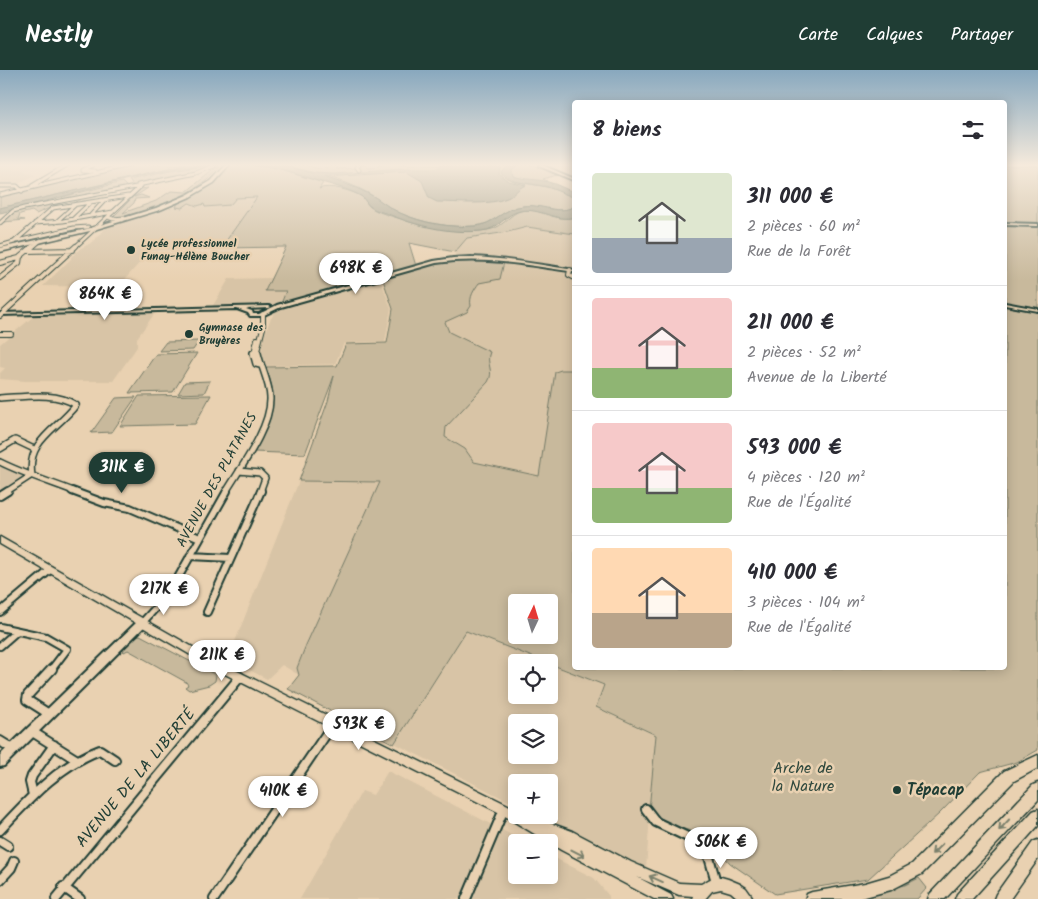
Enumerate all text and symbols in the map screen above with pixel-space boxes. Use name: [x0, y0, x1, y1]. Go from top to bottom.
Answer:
text: Nestly: [25, 16, 93, 55]
text: Carte: [798, 21, 838, 50]
text: Calques: [866, 21, 923, 50]
text: Partager: [951, 21, 1013, 50]
text: 8 biens: [592, 114, 662, 147]
icon: filters: [959, 116, 987, 144]
text: 311 000 €: [747, 181, 833, 214]
icon: home: [632, 193, 692, 253]
text: 2 pièces · 60 m²: [747, 214, 860, 239]
place label: Lycée professionnel Funay-Hélène Boucher: [141, 235, 251, 266]
text: Rue de la Forêt: [747, 239, 851, 264]
marker: Lycée professionnel Funay-Hélène Boucher: [125, 244, 137, 256]
pin: 698K €: [315, 252, 397, 295]
text: 698K €: [330, 256, 382, 281]
pin: 864K €: [64, 278, 146, 321]
text: 864K €: [79, 282, 131, 307]
text: 211 000 €: [747, 307, 834, 340]
icon: home: [632, 318, 692, 378]
place label: Gymnase des Bruyères: [199, 319, 264, 350]
marker: Gymnase des Bruyères: [183, 328, 195, 340]
text: 2 pièces · 52 m²: [747, 340, 861, 365]
text: Avenue de la Liberté: [747, 365, 887, 390]
street label: AVENUE DES PLATANES: [171, 408, 263, 551]
text: 593 000 €: [747, 432, 842, 465]
icon: home: [632, 443, 692, 503]
pin: 311K €: [81, 452, 163, 494]
text: 311K €: [100, 455, 144, 480]
text: 4 pièces · 120 m²: [747, 465, 865, 490]
text: Rue de l'Égalité: [747, 490, 851, 515]
text: 410 000 €: [747, 557, 837, 590]
icon: home: [632, 568, 692, 628]
pin: 217K €: [123, 574, 205, 616]
text: 217K €: [140, 577, 188, 602]
text: 3 pièces · 104 m²: [747, 590, 865, 615]
north arrow: [508, 594, 558, 644]
map controls: [508, 594, 558, 884]
text: Rue de l'Égalité: [747, 615, 851, 640]
pin: 211K €: [181, 640, 263, 682]
text: 211K €: [200, 643, 244, 668]
button: locate: [508, 654, 558, 704]
street label: AVENUE DE LA LIBERTÉ: [70, 702, 202, 853]
pin: 593K €: [318, 708, 400, 751]
text: 593K €: [334, 712, 384, 737]
button: layers: [508, 714, 558, 764]
park label: Arche de la Nature: [772, 756, 834, 799]
button: +: [508, 774, 558, 824]
pin: 410K €: [242, 776, 324, 818]
place label: Tépacap: [907, 778, 965, 803]
text: 410K €: [259, 779, 307, 804]
marker: Tépacap: [891, 784, 903, 796]
one-way arrow: [998, 819, 1010, 832]
pin: 506K €: [680, 826, 762, 869]
text: 506K €: [696, 830, 746, 855]
button: −: [508, 834, 558, 884]
one-way arrow: [931, 843, 943, 855]
one-way arrow: [571, 848, 586, 858]
one-way arrow: [649, 873, 664, 883]

